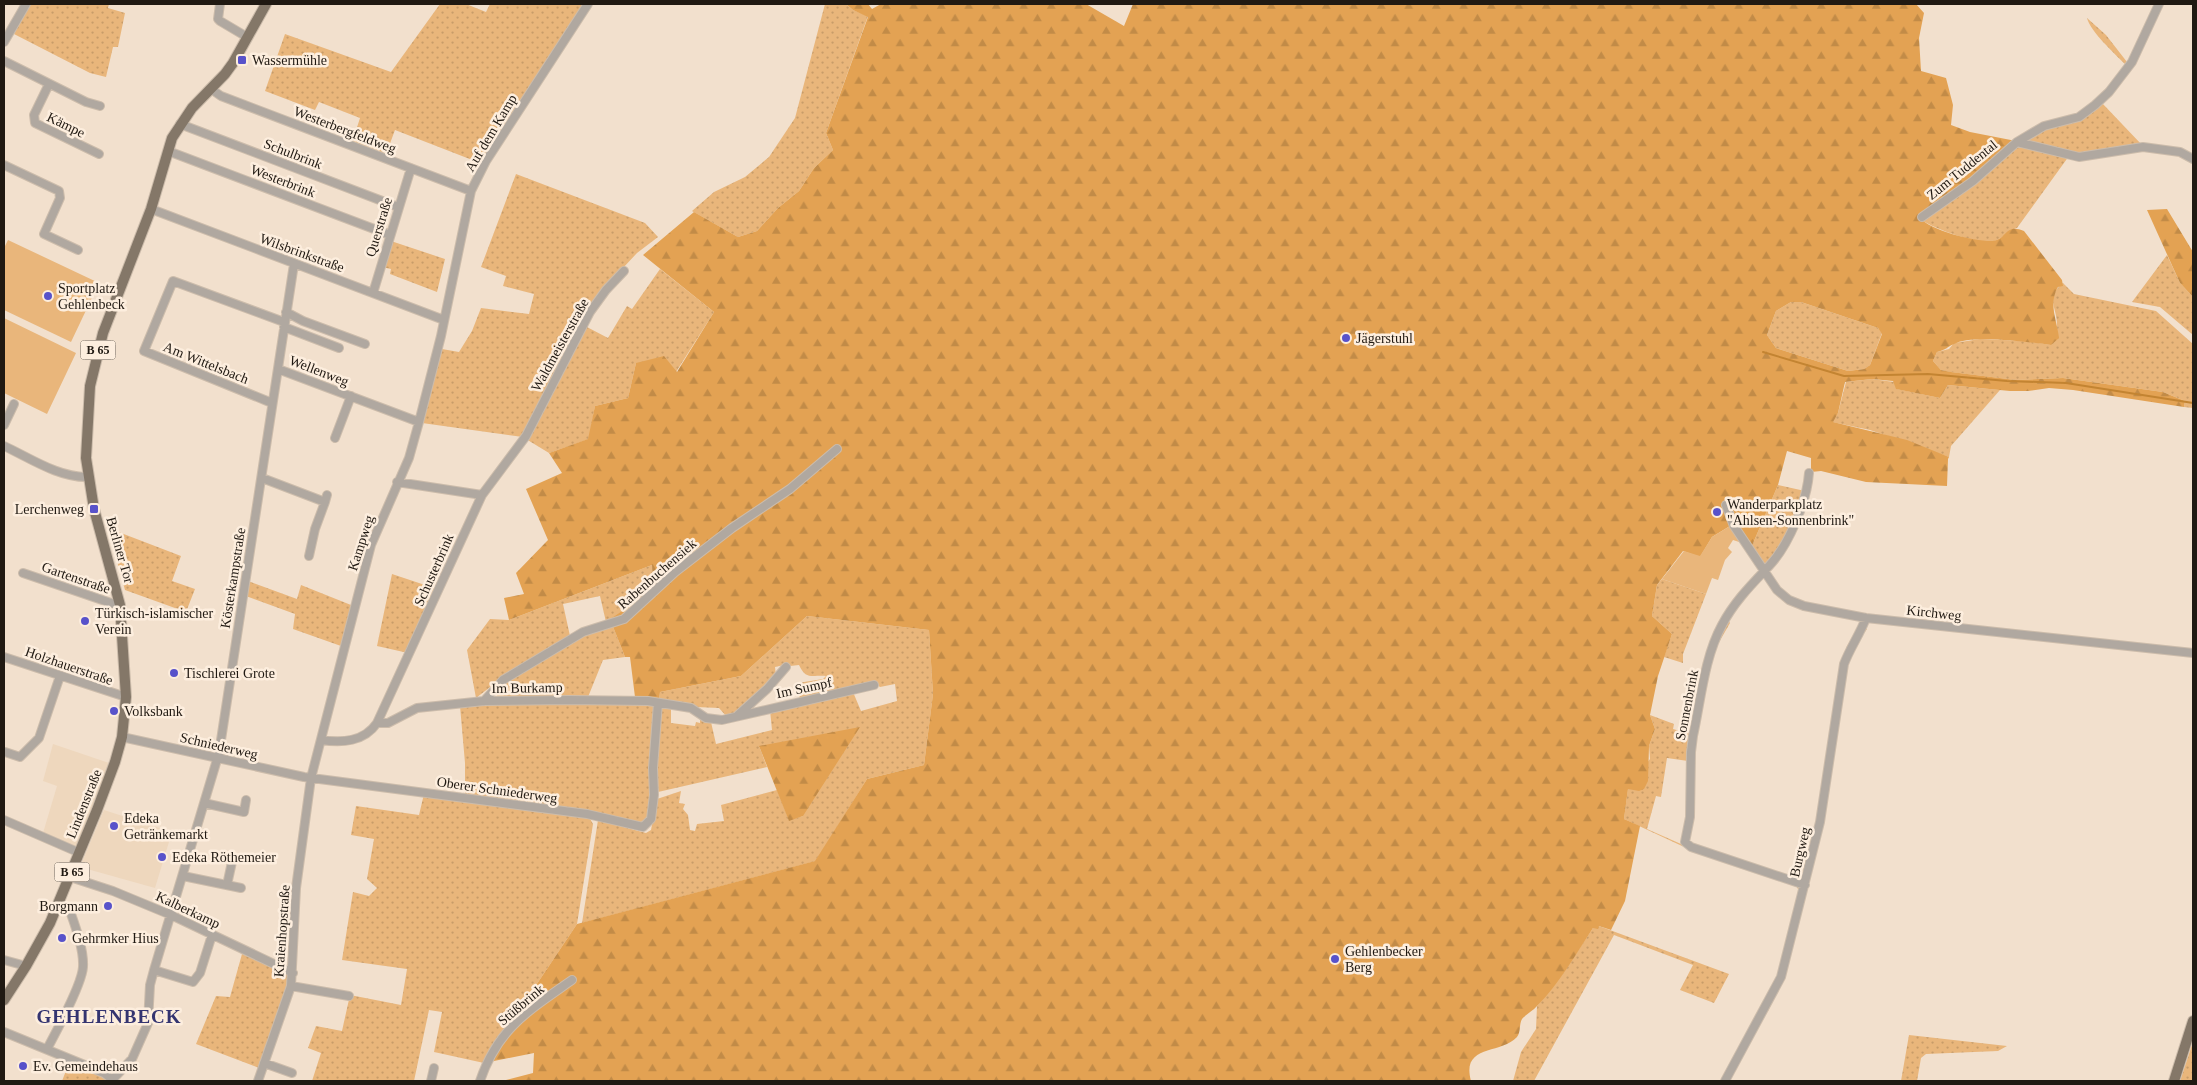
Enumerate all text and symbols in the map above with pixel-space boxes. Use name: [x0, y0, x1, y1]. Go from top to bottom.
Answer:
place label: Wassermühle: [252, 53, 327, 68]
marker: Wassermühle: [236, 54, 248, 66]
street label: Auf dem Kamp: [462, 92, 520, 174]
street label: Westerbergfeldweg: [292, 104, 398, 156]
street label: Kämpe: [45, 109, 87, 141]
street label: Schulbrink: [262, 136, 324, 172]
street label: Zum Tuddental: [1924, 137, 2000, 203]
street label: Westerbrink: [249, 162, 317, 200]
street label: Querstraße: [363, 195, 395, 259]
street label: Wilsbrinkstraße: [258, 231, 346, 275]
place label: Sportplatz Gehlenbeck: [58, 281, 125, 312]
marker: Sportplatz Gehlenbeck: [42, 290, 54, 302]
street label: Waldmeisterstraße: [528, 296, 592, 394]
place label: Jägerstuhl: [1356, 331, 1413, 346]
marker: Jägerstuhl: [1340, 332, 1352, 344]
street label: Am Wittelsbach: [161, 339, 251, 387]
road number: B 65: [80, 340, 116, 360]
street label: Wellenweg: [287, 353, 351, 389]
place label: Wanderparkplatz "Ahlsen-Sonnenbrink": [1727, 497, 1854, 528]
place label: Lerchenweg: [15, 502, 84, 517]
marker: Lerchenweg: [88, 503, 100, 515]
marker: Wanderparkplatz "Ahlsen-Sonnenbrink": [1711, 506, 1723, 518]
street label: Kampweg: [345, 513, 377, 573]
street label: Berliner Tor: [103, 515, 137, 585]
street label: Kösterkampstraße: [218, 527, 248, 629]
street label: Schusterbrink: [411, 531, 457, 609]
street label: Rabenbuchensiek: [615, 536, 699, 612]
street label: Gartenstraße: [40, 559, 112, 597]
street label: Kirchweg: [1906, 603, 1962, 623]
place label: Türkisch-islamischer Verein: [95, 606, 214, 637]
marker: Türkisch-islamischer Verein: [79, 615, 91, 627]
street label: Holzhauerstraße: [23, 644, 115, 688]
place label: Tischlerei Grote: [184, 666, 275, 681]
marker: Tischlerei Grote: [168, 667, 180, 679]
street label: Sonnenbrink: [1673, 668, 1701, 742]
street label: Im Sumpf: [775, 675, 833, 701]
street label: Im Burkamp: [491, 680, 563, 696]
place label: Volksbank: [124, 704, 183, 719]
marker: Volksbank: [108, 705, 120, 717]
street label: Schniederweg: [179, 730, 259, 762]
street label: Lindenstraße: [63, 767, 105, 841]
street label: Oberer Schniederweg: [436, 774, 558, 806]
place label: Edeka Getränkemarkt: [124, 811, 208, 842]
marker: Edeka Getränkemarkt: [108, 820, 120, 832]
street label: Burgweg: [1787, 825, 1813, 879]
place label: Edeka Röthemeier: [172, 850, 276, 865]
marker: Edeka Röthemeier: [156, 851, 168, 863]
road number: B 65: [54, 862, 90, 882]
street label: Kraienhopstraße: [271, 884, 293, 978]
street label: Kalberkamp: [153, 889, 223, 931]
place label: Borgmann: [39, 899, 98, 914]
marker: Borgmann: [102, 900, 114, 912]
place label: Gehrmker Hius: [72, 931, 159, 946]
marker: Gehrmker Hius: [56, 932, 68, 944]
place label: Gehlenbecker Berg: [1345, 944, 1423, 975]
marker: Gehlenbecker Berg: [1329, 953, 1341, 965]
street label: Stüßbrink: [495, 982, 547, 1028]
district label: GEHLENBECK: [36, 1006, 182, 1027]
place label: Ev. Gemeindehaus: [33, 1059, 138, 1074]
marker: Ev. Gemeindehaus: [17, 1060, 29, 1072]

